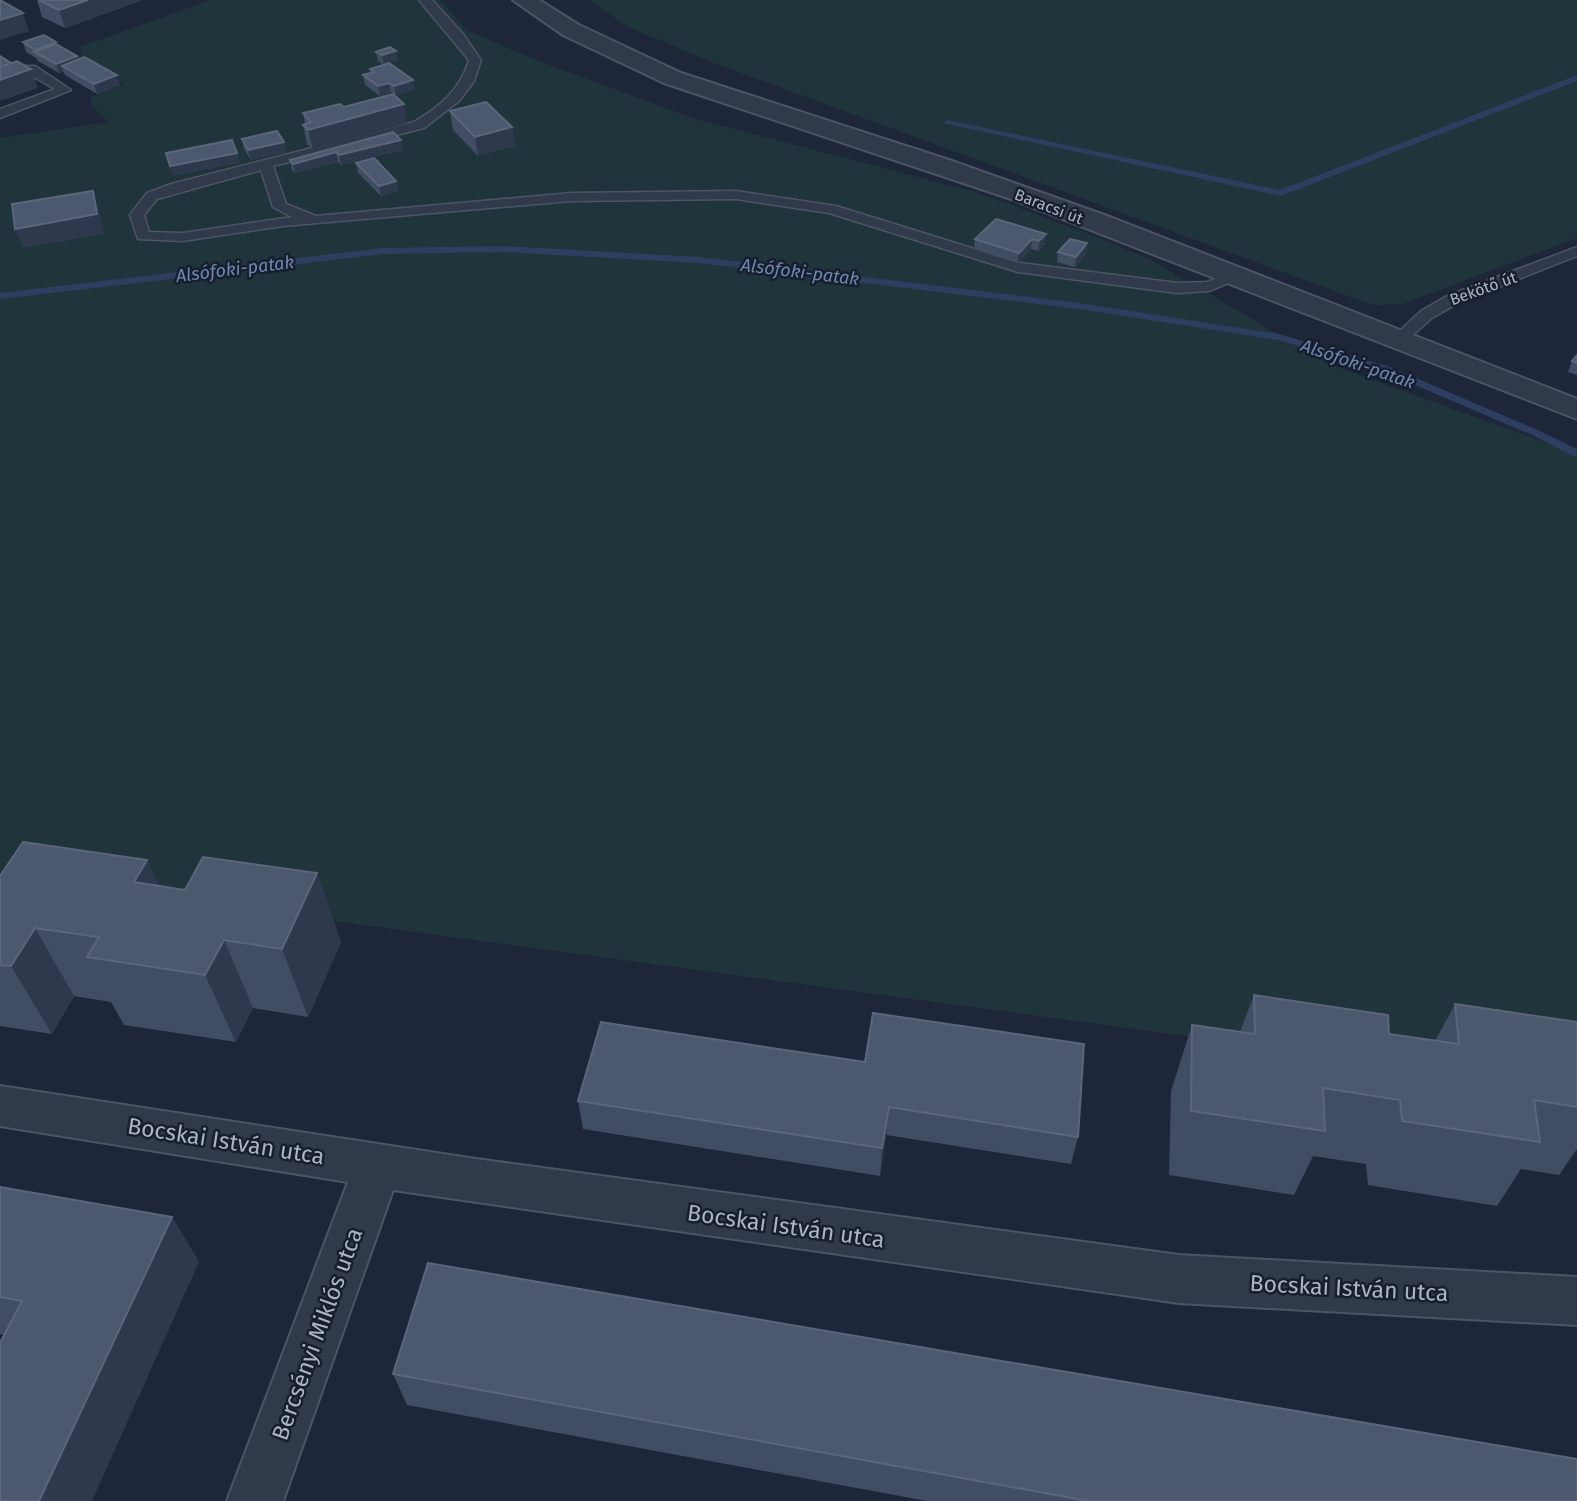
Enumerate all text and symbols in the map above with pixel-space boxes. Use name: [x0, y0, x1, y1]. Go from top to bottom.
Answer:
street label: Baracsi út: [1012, 185, 1086, 228]
water label: Alsófoki-patak: [174, 251, 296, 287]
water label: Alsófoki-patak: [739, 254, 861, 290]
street label: Bekötő út: [1447, 267, 1520, 309]
water label: Alsófoki-patak: [1297, 334, 1418, 394]
street label: Bocskai István utca: [126, 1112, 326, 1170]
street label: Bocskai István utca: [685, 1198, 887, 1254]
street label: Bercsényi Miklós utca: [266, 1224, 368, 1444]
street label: Bocskai István utca: [1249, 1269, 1449, 1307]

